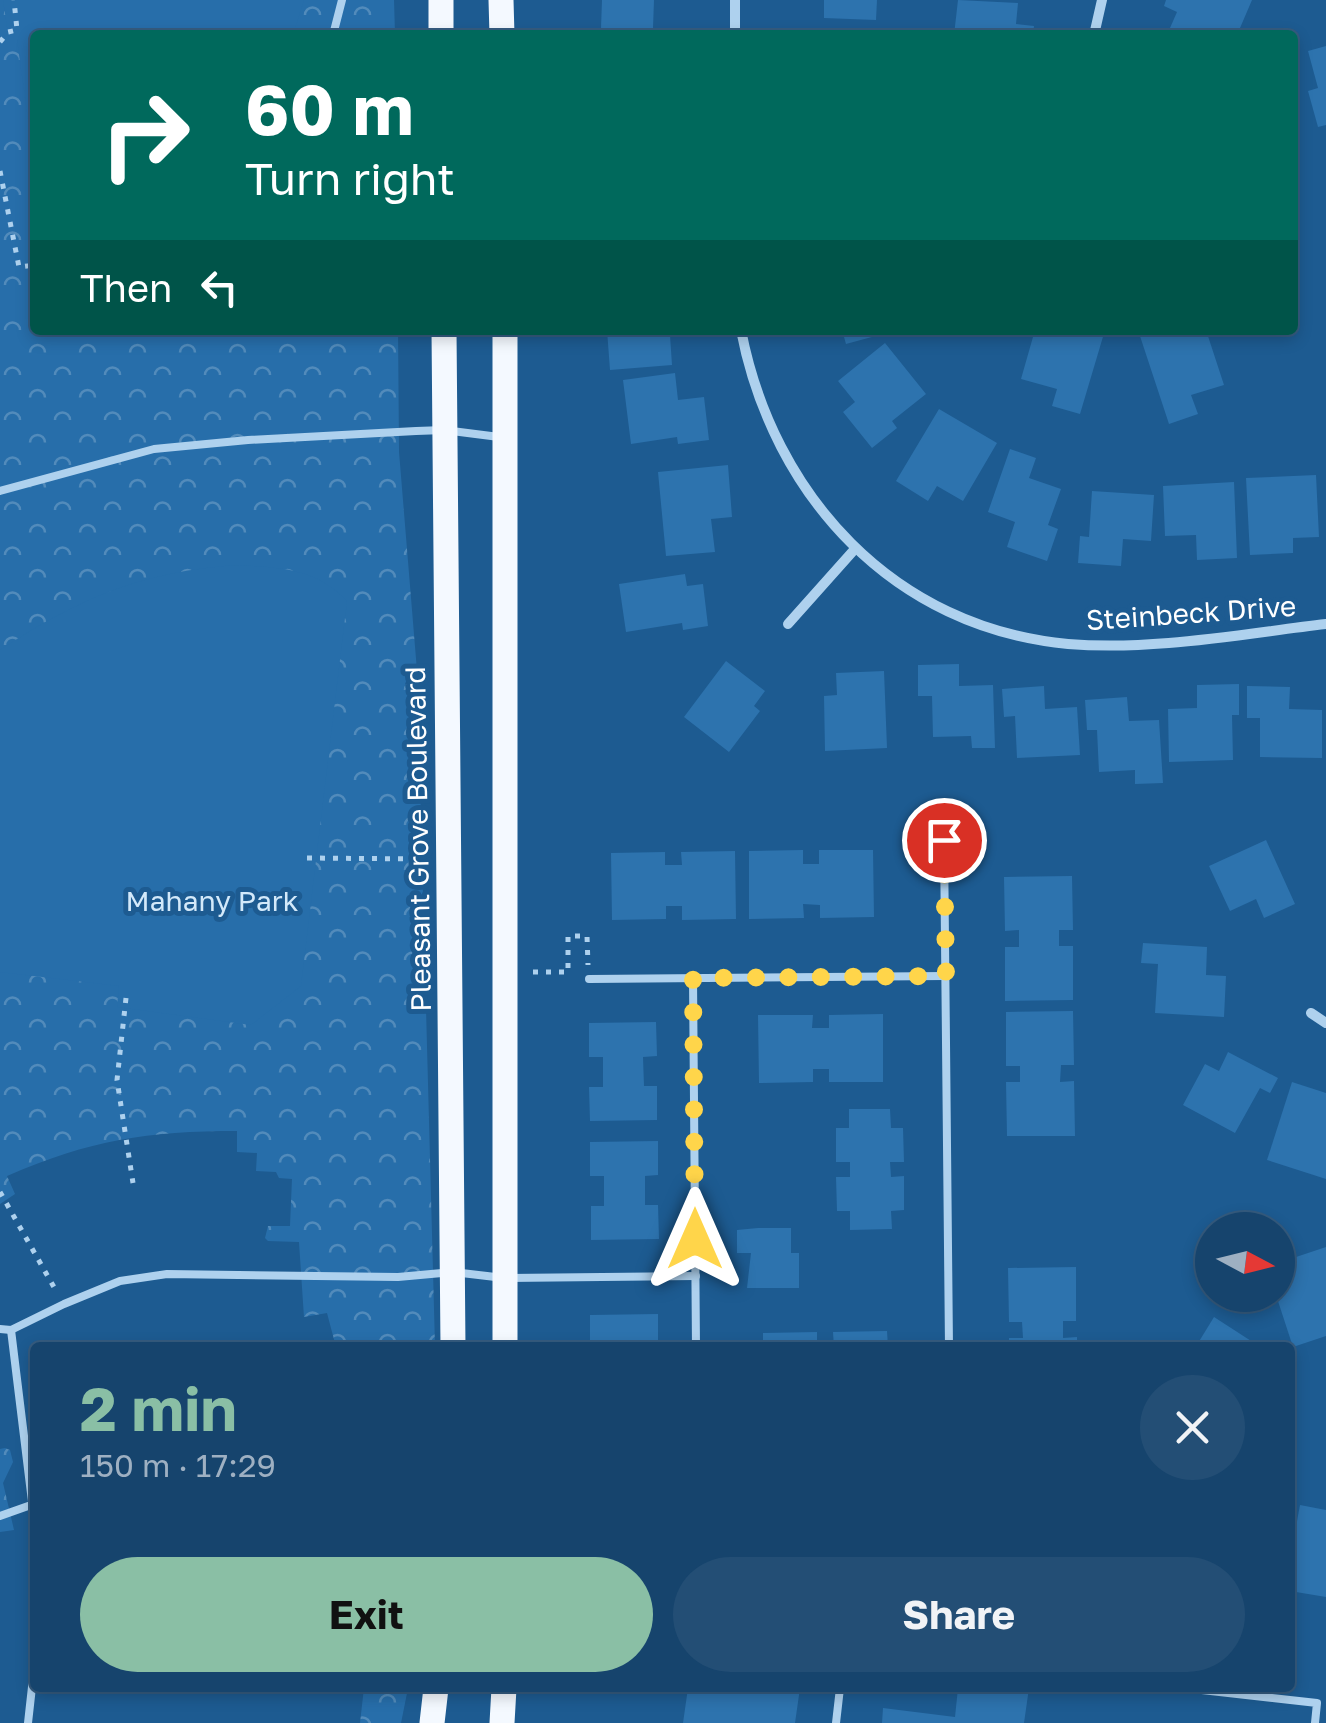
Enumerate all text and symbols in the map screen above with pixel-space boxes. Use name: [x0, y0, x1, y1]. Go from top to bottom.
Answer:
text: 60 m: [245, 66, 414, 150]
icon: right: [80, 70, 210, 200]
text: Turn right: [245, 151, 455, 205]
icon: left: [192, 260, 247, 315]
text: Then: [80, 265, 172, 310]
street label: Steinbeck Drive: [1085, 589, 1297, 636]
street label: Pleasant Grove Boulevard: [398, 666, 437, 1012]
pin: [902, 798, 987, 883]
icon: arrive: [917, 813, 972, 868]
park label: Mahany Park: [126, 884, 299, 917]
position arrow: [643, 1187, 747, 1291]
north arrow: [1195, 1212, 1295, 1312]
map controls: [1195, 1212, 1295, 1312]
text: 2 min: [80, 1372, 237, 1444]
button: close: [1140, 1375, 1245, 1480]
text: 150 m · 17:29: [80, 1446, 276, 1484]
button: Exit: [80, 1557, 653, 1672]
button: Share: [673, 1557, 1245, 1672]

